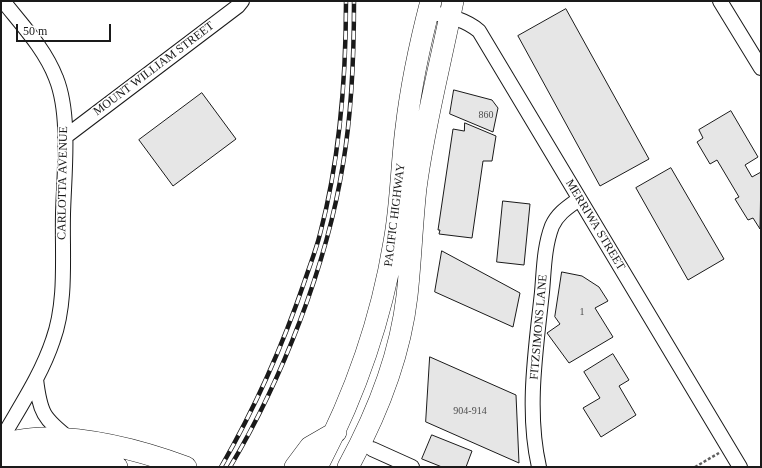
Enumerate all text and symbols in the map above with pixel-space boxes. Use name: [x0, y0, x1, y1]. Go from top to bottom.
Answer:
scale bar: [18, 16, 113, 42]
street label: MOUNT WILLIAM STREET: [91, 19, 217, 119]
text: 50 m: [23, 24, 47, 38]
house number: 860: [478, 109, 494, 121]
street label: CARLOTTA AVENUE: [55, 126, 71, 240]
street label: PACIFIC HIGHWAY: [382, 162, 408, 268]
street label: MERRIWA STREET: [562, 177, 628, 273]
street label: FITZSIMONS LANE: [527, 274, 551, 380]
house number: 1: [580, 306, 584, 318]
house number: 904-914: [453, 405, 487, 417]

